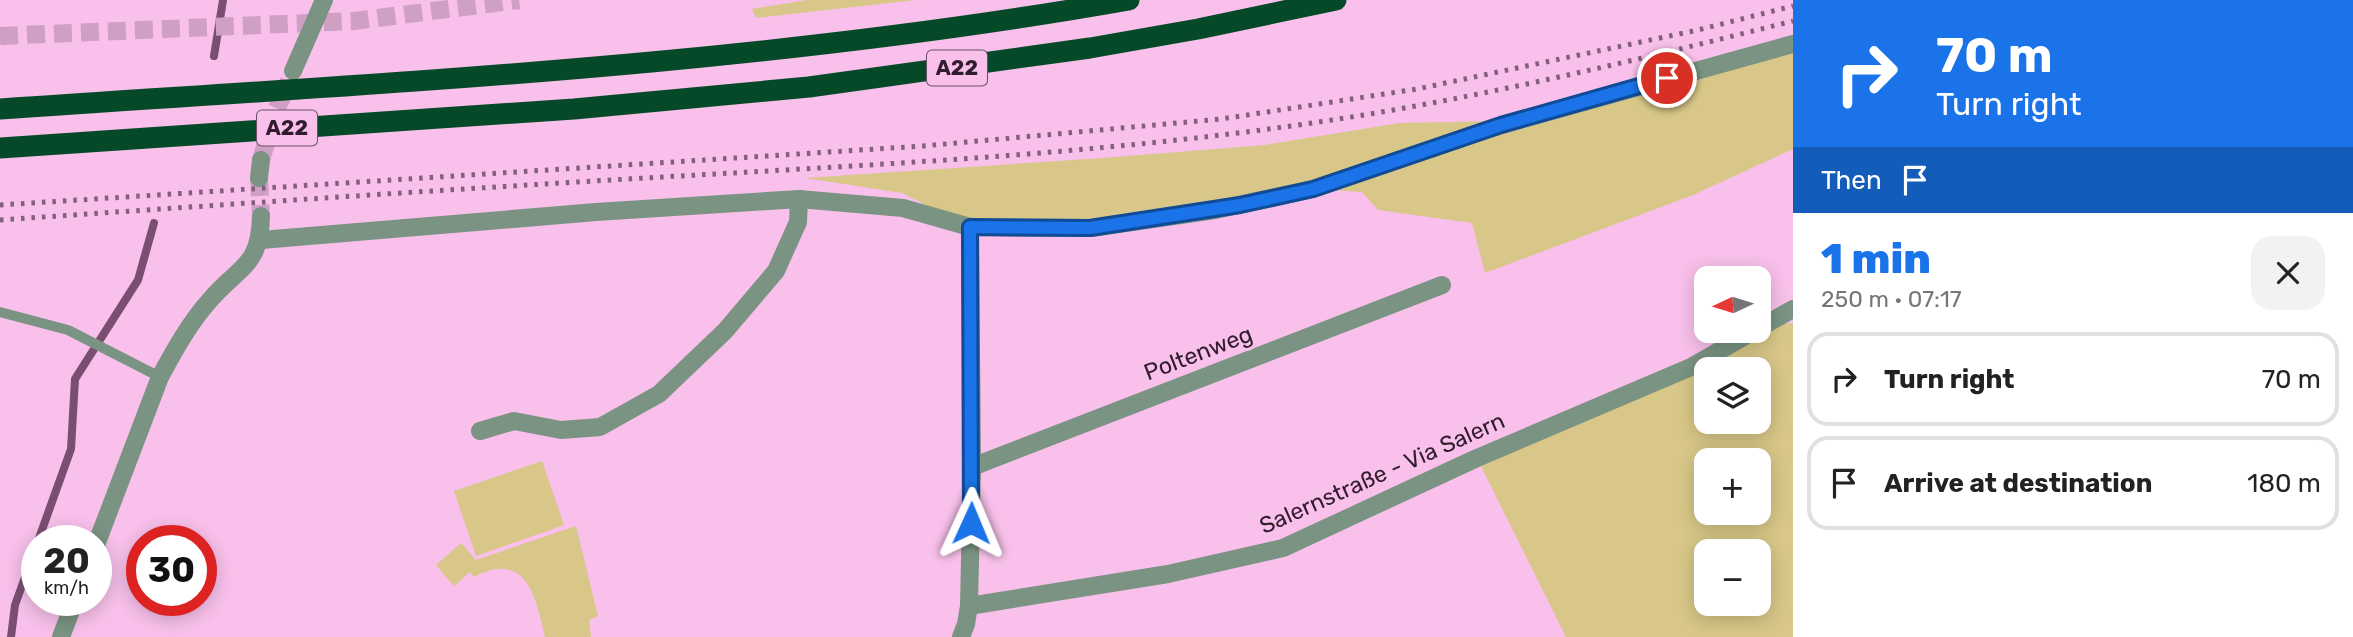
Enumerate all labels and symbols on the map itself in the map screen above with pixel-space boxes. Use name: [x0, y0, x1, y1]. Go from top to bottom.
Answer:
pin: [1637, 48, 1697, 108]
road number: A22: [927, 50, 987, 86]
road number: A22: [257, 110, 317, 146]
north arrow: [1694, 266, 1771, 343]
street label: Poltenweg: [1140, 320, 1256, 386]
street label: Salernstraße - Via Salern: [1255, 406, 1509, 540]
position arrow: [934, 486, 1008, 560]
speed limit sign: 30: [126, 525, 217, 616]

